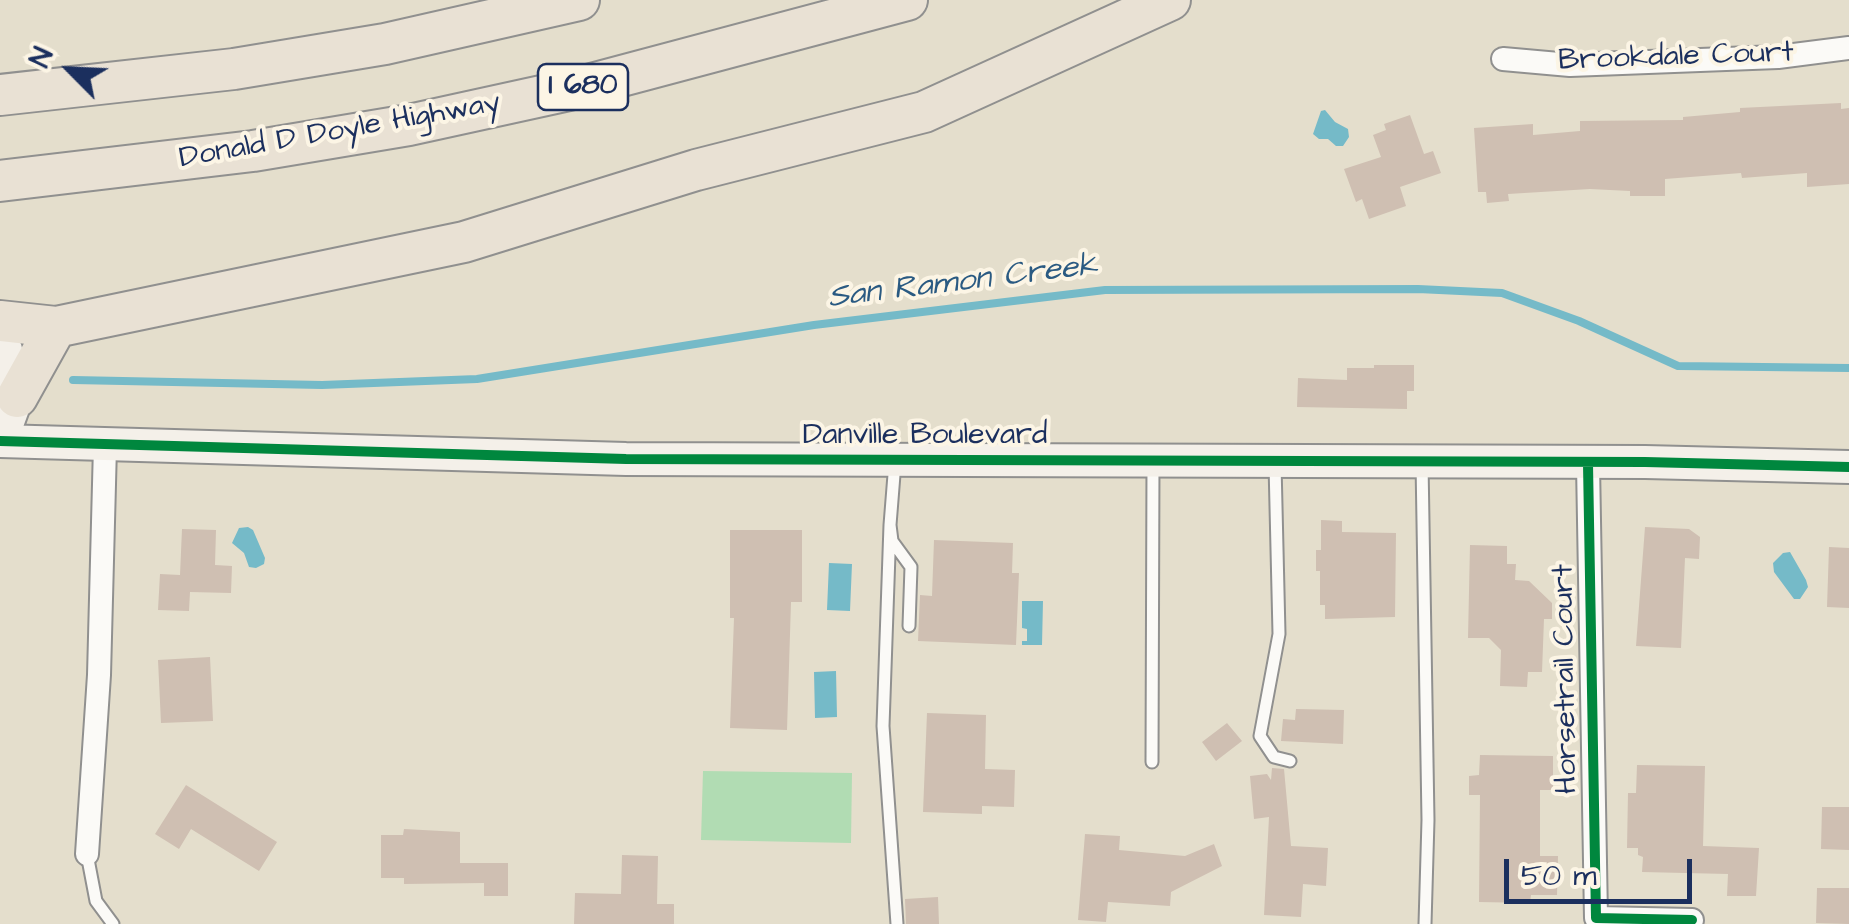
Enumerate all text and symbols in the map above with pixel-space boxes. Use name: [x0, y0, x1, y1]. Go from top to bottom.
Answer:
north arrow: [20, 20, 120, 120]
street label: Brookdale Court: [1558, 36, 1794, 80]
text: N: [21, 42, 64, 74]
road number: I 680: [538, 64, 628, 110]
street label: Donald D Doyle Highway: [177, 86, 503, 178]
water label: San Ramon Creek: [826, 247, 1100, 319]
street label: Danville Boulevard: [803, 419, 1047, 455]
street label: Horsetrail Court: [1547, 564, 1587, 794]
scale bar: [1509, 839, 1696, 901]
text: 50 m: [1521, 855, 1597, 897]

